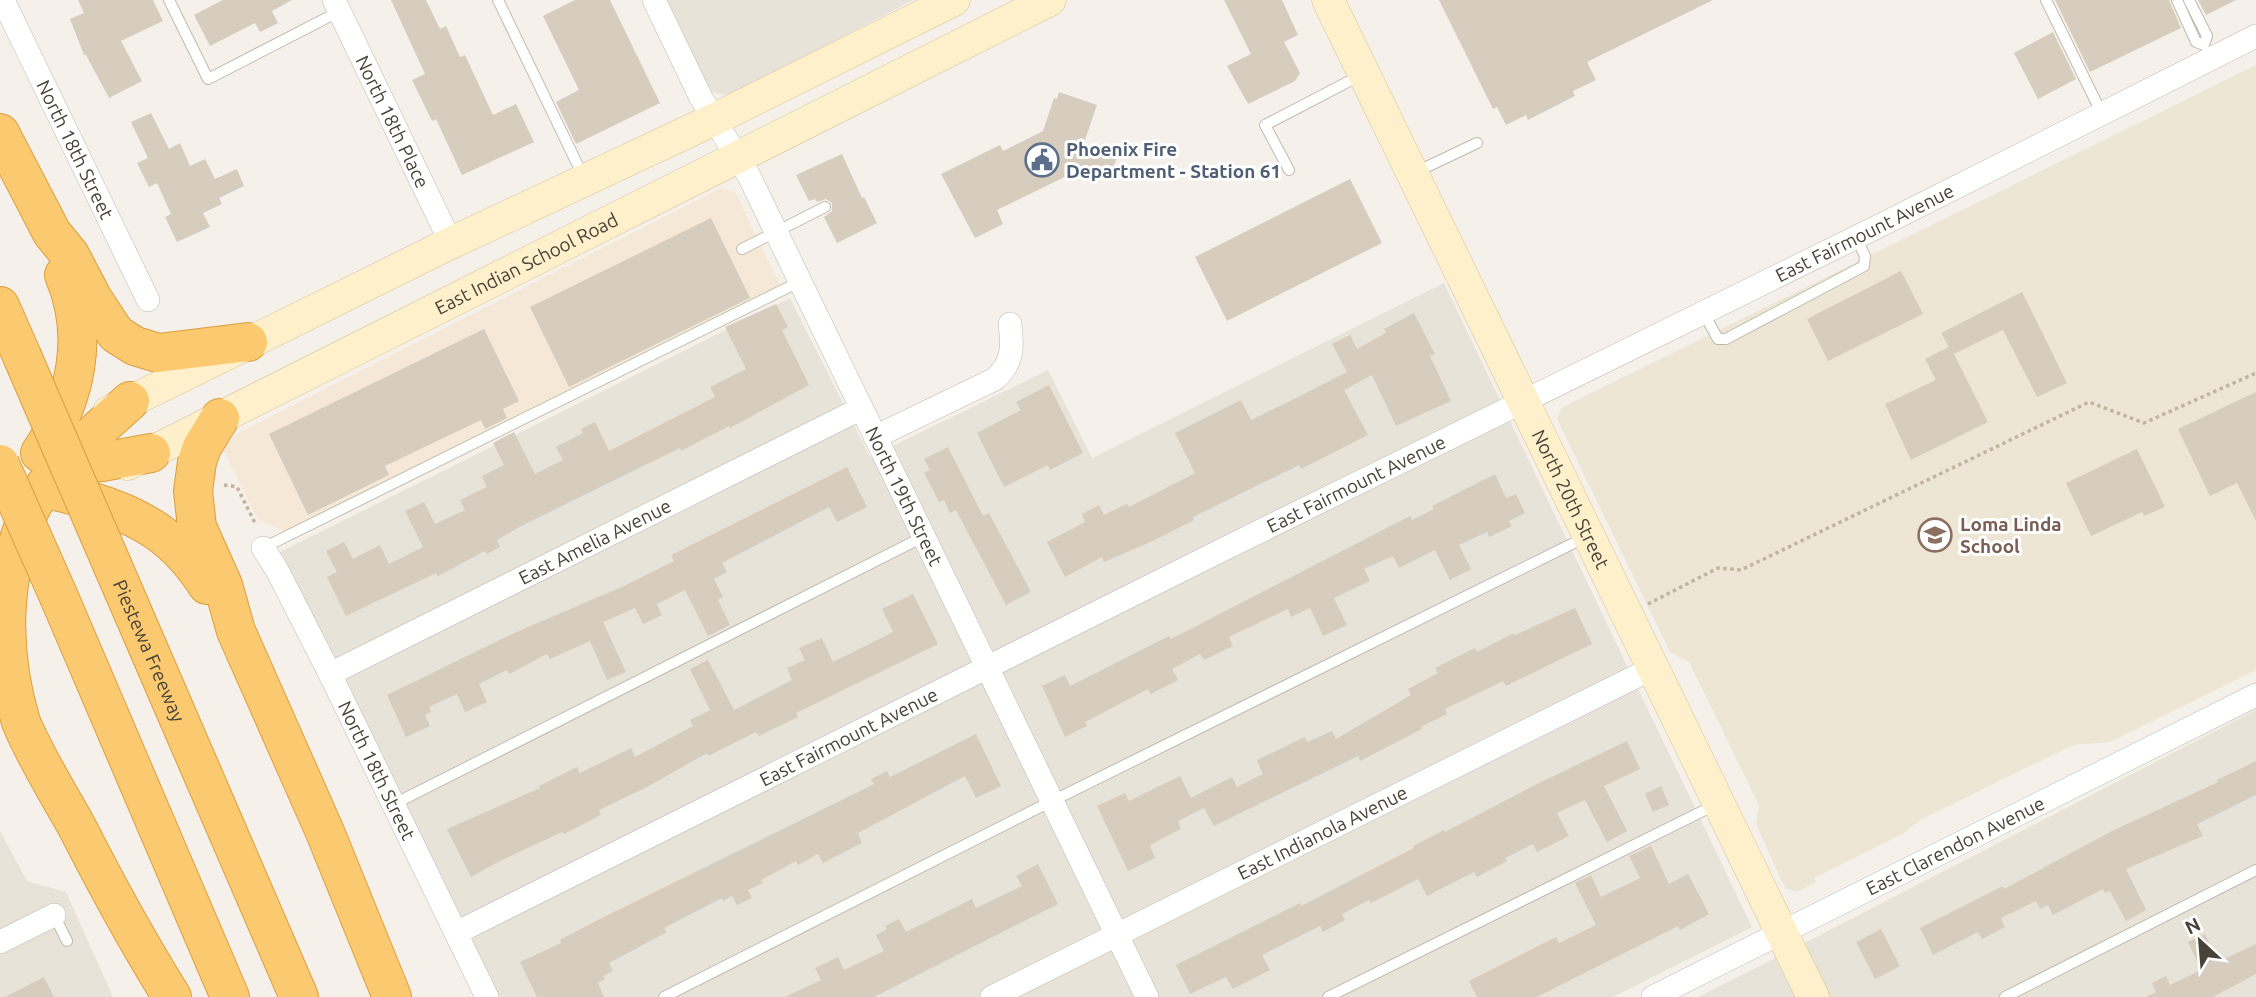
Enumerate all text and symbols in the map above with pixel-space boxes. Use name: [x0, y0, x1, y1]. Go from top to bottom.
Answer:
street label: North 18th Place: [351, 52, 434, 191]
street label: North 18th Street: [32, 76, 118, 223]
place label: Phoenix Fire Department - Station 61: [1066, 138, 1281, 182]
public building icon: Phoenix Fire Department - Station 61: [1023, 141, 1061, 179]
street label: East Fairmount Avenue: [1772, 179, 1957, 286]
street label: East Indian School Road: [431, 208, 622, 319]
street label: North 19th Street: [861, 423, 947, 570]
street label: North 20th Street: [1528, 426, 1614, 573]
street label: East Fairmount Avenue: [1263, 430, 1449, 537]
street label: East Amelia Avenue: [515, 494, 675, 589]
place label: Loma Linda School: [1960, 513, 2062, 557]
school or university icon: Loma Linda School: [1916, 516, 1954, 554]
street label: Piestewa Freeway: [109, 576, 190, 725]
street label: East Fairmount Avenue: [756, 683, 941, 790]
street label: North 18th Street: [334, 697, 420, 844]
street label: East Indianola Avenue: [1234, 781, 1411, 884]
street label: East Clarendon Avenue: [1862, 792, 2048, 900]
north arrow: [2165, 906, 2235, 976]
text: N: [2181, 913, 2204, 939]

